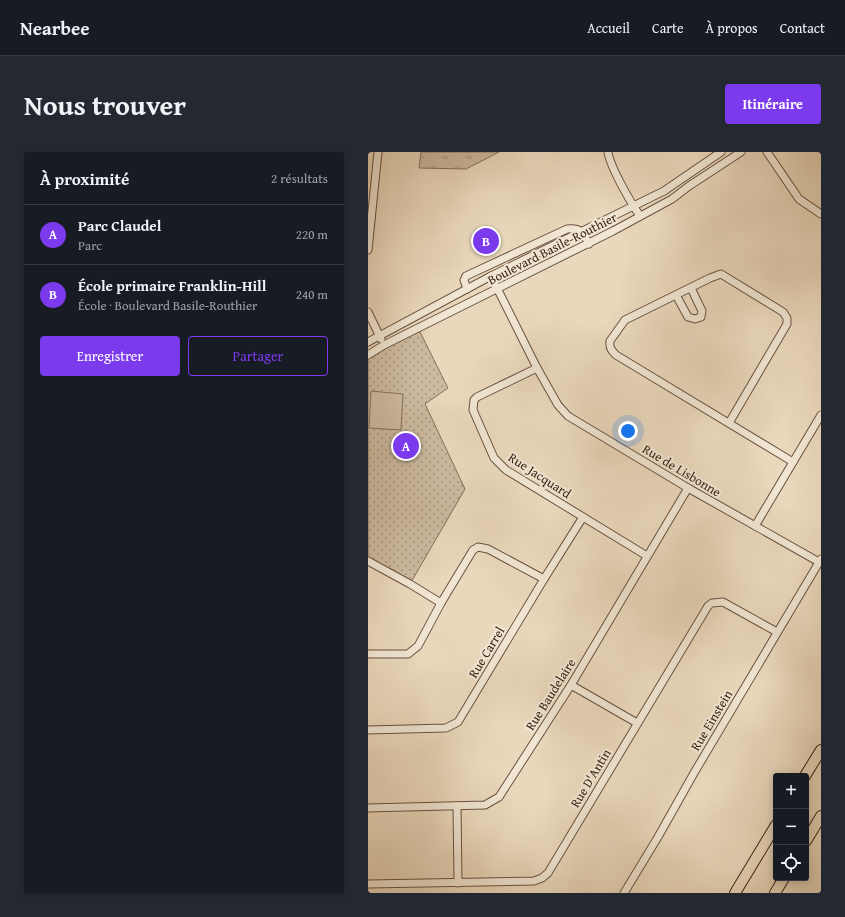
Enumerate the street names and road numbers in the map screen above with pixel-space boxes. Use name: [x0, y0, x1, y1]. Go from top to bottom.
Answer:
street label: Boulevard Basile-Routhier: [485, 209, 619, 287]
street label: Rue de Lisbonne: [639, 439, 725, 501]
street label: Rue Jacquard: [504, 448, 575, 503]
street label: Rue Carrel: [464, 623, 509, 682]
street label: Rue Baudelaire: [521, 655, 580, 734]
street label: Rue Einstein: [686, 686, 737, 754]
street label: Rue D'Antin: [565, 745, 616, 811]

